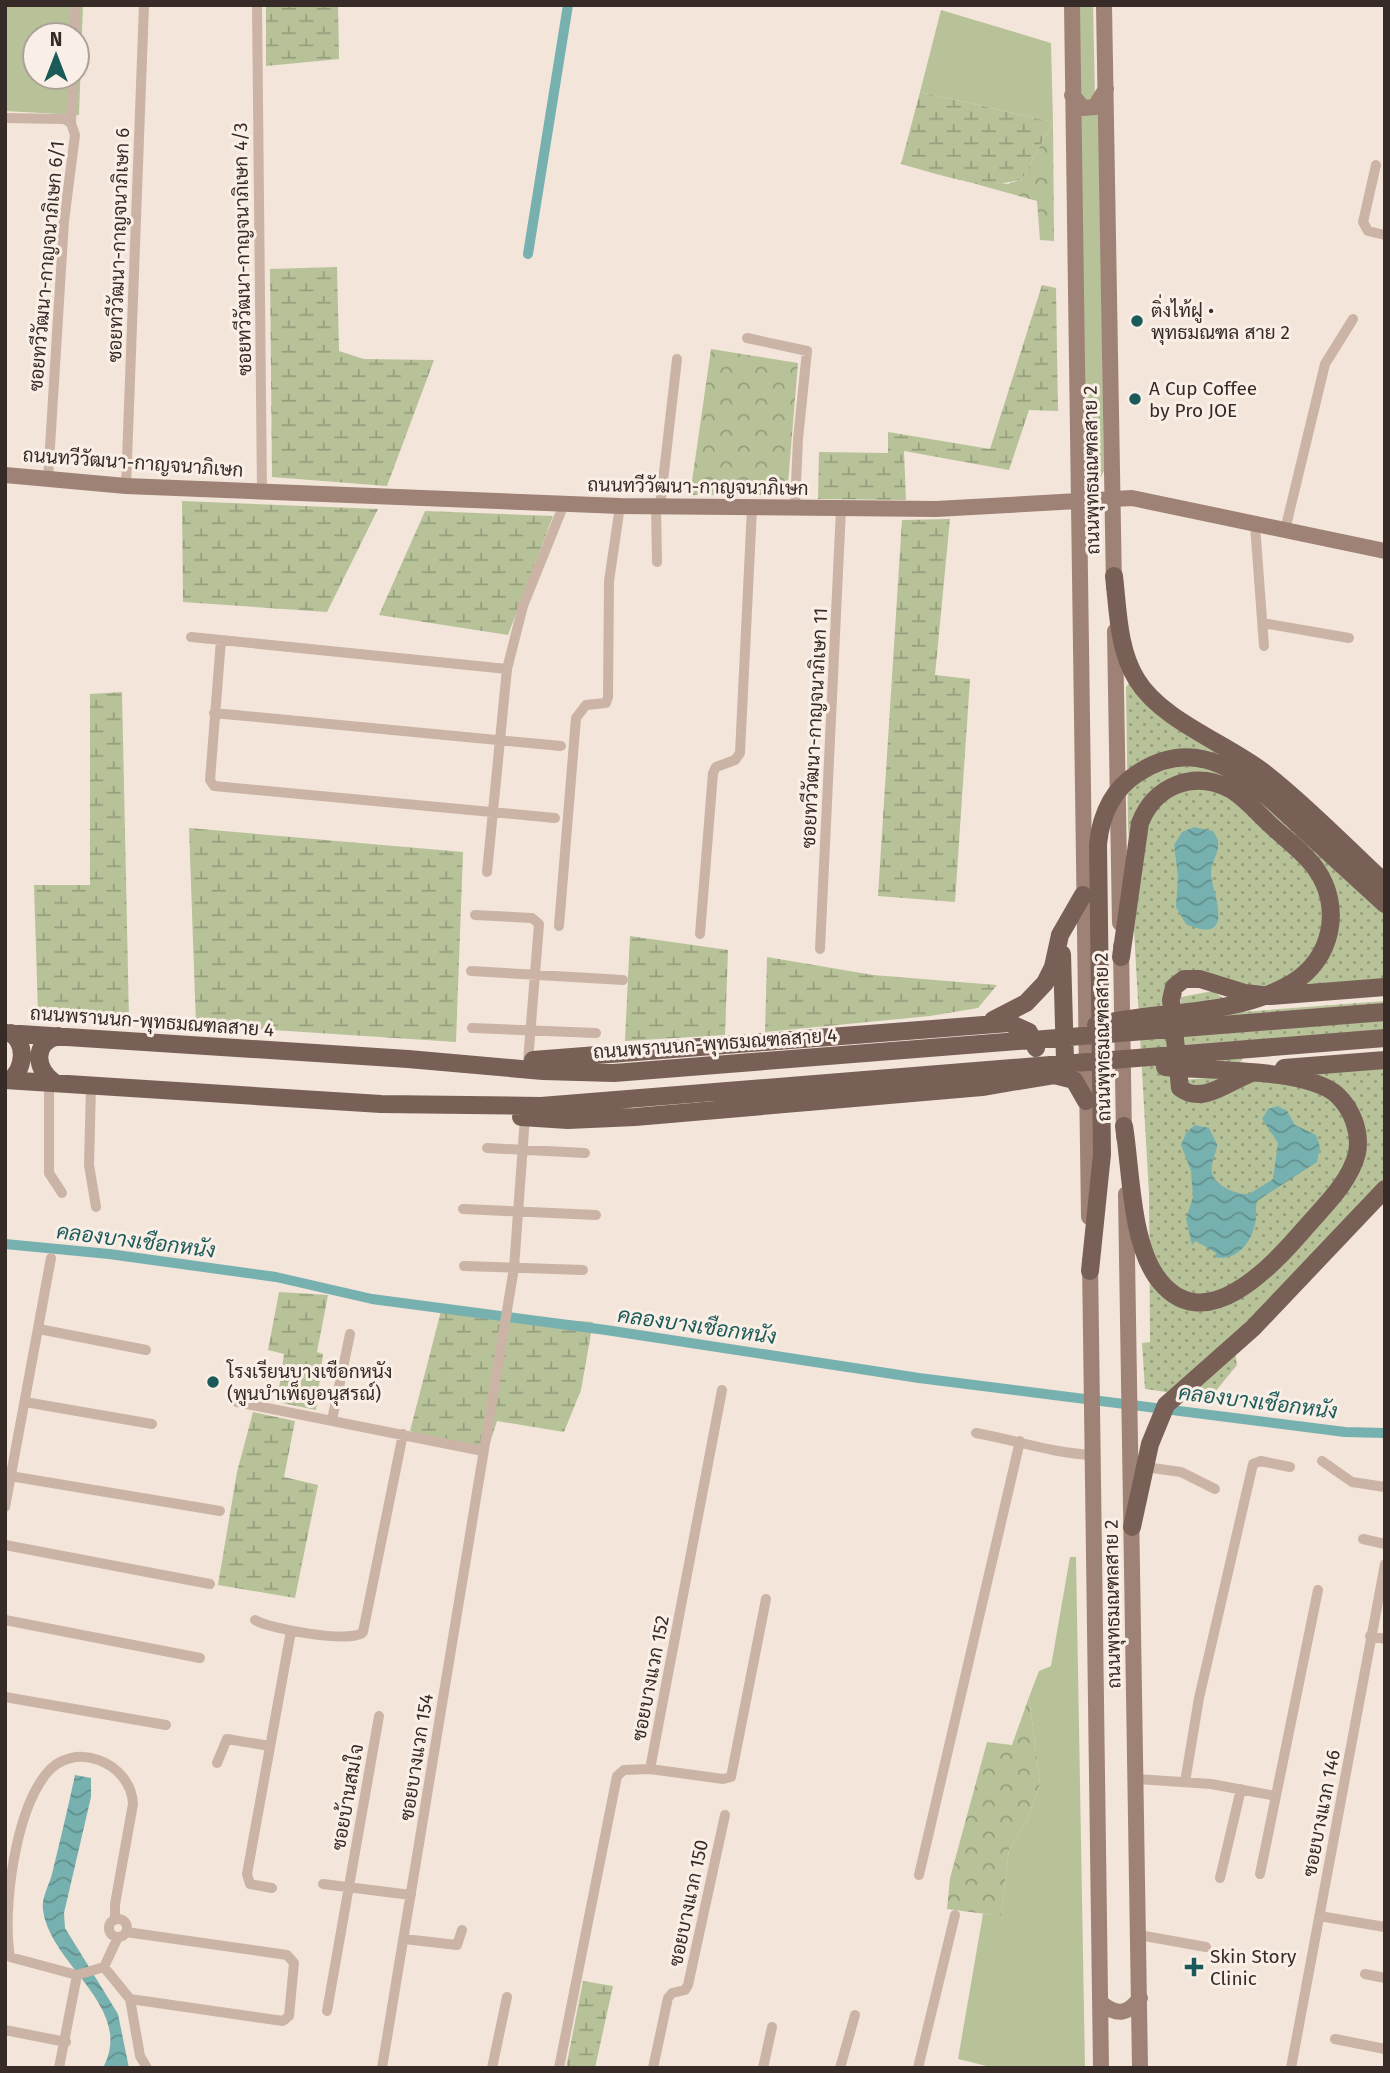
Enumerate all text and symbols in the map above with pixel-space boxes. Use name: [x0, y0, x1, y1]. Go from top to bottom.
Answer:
north arrow: [21, 21, 91, 91]
text: N: [50, 28, 62, 51]
street label: ซอยทวีวัฒนา-กาญจนาภิเษก 4/3: [228, 122, 256, 376]
street label: ซอยทวีวัฒนา-กาญจนาภิเษก 6: [102, 127, 134, 363]
street label: ซอยทวีวัฒนา-กาญจนาภิเษก 6/1: [23, 140, 69, 392]
place label: ติ่งไท้ฝู • พุทธมณฑล สาย 2: [1151, 294, 1290, 345]
marker: ติ่งไท้ฝู • พุทธมณฑล สาย 2: [1129, 313, 1145, 329]
place label: A Cup Coffee by Pro JOE: [1149, 377, 1257, 422]
street label: ถนนพุทธมณฑลสาย 2: [1079, 385, 1105, 555]
marker: A Cup Coffee by Pro JOE: [1127, 391, 1143, 407]
street label: ถนนทวีวัฒนา-กาญจนาภิเษก: [22, 442, 244, 482]
street label: ถนนทวีวัฒนา-กาญจนาภิเษก: [587, 472, 809, 500]
street label: ซอยทวีวัฒนา-กาญจนาภิเษก 11: [796, 607, 832, 849]
street label: ถนนพุทธมณฑลสาย 2: [1090, 952, 1116, 1122]
street label: ถนนพรานนก-พุทธมณฑลสาย 4: [29, 1001, 275, 1043]
street label: ถนนพรานนก-พุทธมณฑลสาย 4: [592, 1023, 838, 1065]
water label: คลองบางเชือกหนัง: [55, 1218, 217, 1264]
water label: คลองบางเชือกหนัง: [616, 1302, 778, 1350]
place label: โรงเรียนบางเชือกหนัง (พูนบำเพ็ญอนุสรณ์): [226, 1359, 393, 1407]
marker: โรงเรียนบางเชือกหนัง (พูนบำเพ็ญอนุสรณ์): [205, 1374, 221, 1390]
water label: คลองบางเชือกหนัง: [1177, 1379, 1339, 1425]
street label: ถนนพุทธมณฑลสาย 2: [1100, 1519, 1126, 1689]
street label: ซอยบางแวก 152: [627, 1613, 674, 1743]
street label: ซอยบางแวก 154: [395, 1692, 438, 1822]
street label: ซอยบ้านสมใจ: [326, 1742, 368, 1852]
street label: ซอยบางแวก 146: [1298, 1748, 1345, 1879]
street label: ซอยบางแวก 150: [664, 1838, 713, 1969]
place label: Skin Story Clinic: [1210, 1945, 1297, 1990]
marker: Skin Story Clinic: [1184, 1957, 1204, 1977]

